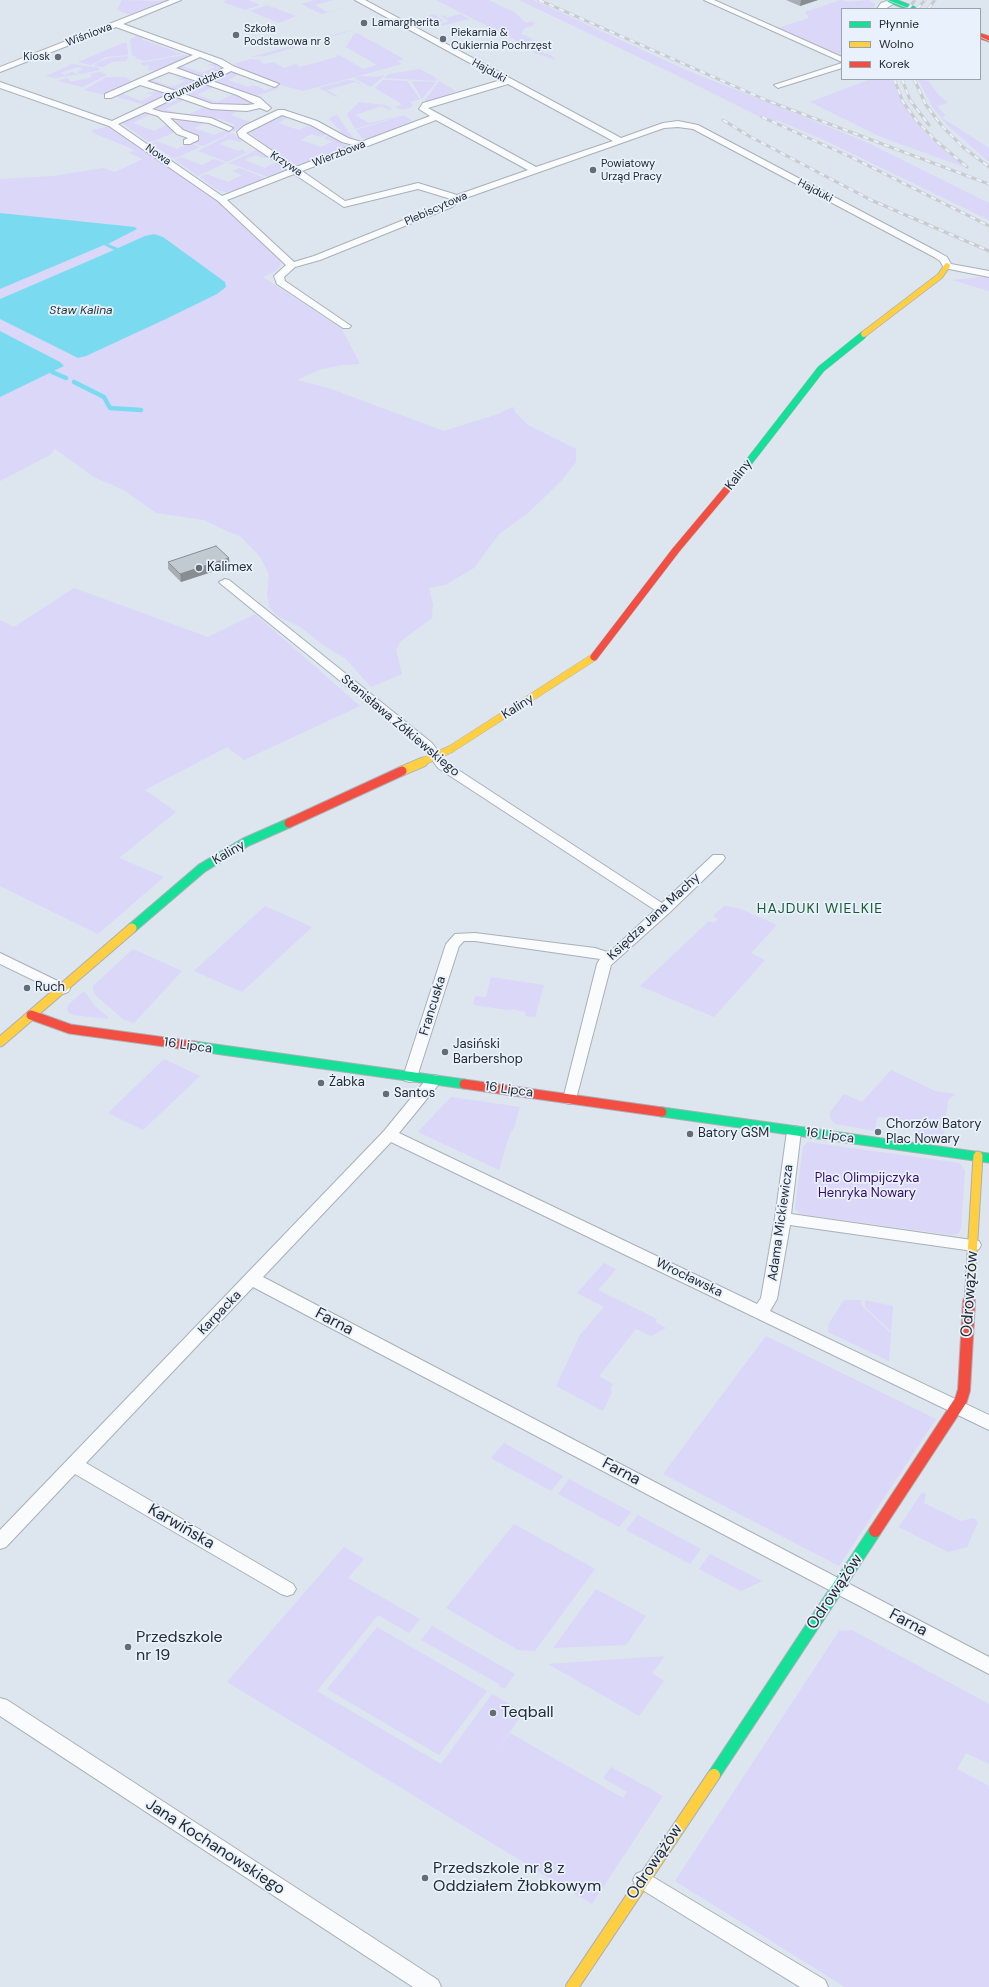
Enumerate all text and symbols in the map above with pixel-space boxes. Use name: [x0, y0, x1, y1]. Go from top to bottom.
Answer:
legend: [841, 8, 981, 80]
place label: Lamargherita: [372, 16, 439, 30]
text: Płynnie: [879, 16, 919, 32]
marker: Lamargherita: [359, 18, 369, 28]
street label: Wiśniowa: [64, 20, 114, 50]
place label: Szkoła Podstawowa nr 8: [244, 22, 331, 48]
place label: Piekarnia & Cukiernia Pochrzęst: [451, 26, 552, 52]
marker: Szkoła Podstawowa nr 8: [231, 30, 241, 40]
marker: Piekarnia & Cukiernia Pochrzęst: [438, 34, 448, 44]
text: Wolno: [879, 36, 914, 52]
place label: Kiosk: [23, 50, 50, 64]
marker: Kiosk: [53, 52, 63, 62]
street label: Hajduki: [469, 56, 509, 86]
text: Korek: [879, 56, 910, 72]
street label: Grunwaldzka: [162, 66, 226, 106]
street label: Wierzbowa: [310, 138, 368, 170]
street label: Nowa: [143, 142, 173, 168]
street label: Krzywa: [267, 149, 305, 179]
place label: Powiatowy Urząd Pracy: [601, 157, 662, 183]
marker: Powiatowy Urząd Pracy: [588, 165, 598, 175]
street label: Hajduki: [795, 176, 835, 206]
street label: Plebiscytowa: [403, 189, 469, 229]
water label: Staw Kalina: [49, 304, 113, 318]
street label: Kaliny: [722, 456, 756, 494]
place label: Kalimex: [207, 560, 253, 576]
marker: Kalimex: [194, 563, 204, 573]
street label: Stanisława Żółkiewskiego: [337, 672, 463, 780]
street label: Kaliny: [499, 691, 537, 723]
street label: Kaliny: [210, 838, 248, 868]
street label: Księdza Jana Machy: [605, 870, 703, 964]
district label: HAJDUKI WIELKIE: [757, 901, 883, 917]
street label: Francuska: [417, 974, 449, 1038]
place label: Ruch: [35, 980, 65, 996]
marker: Ruch: [22, 983, 32, 993]
street label: 16 Lipca: [163, 1035, 213, 1057]
place label: Jasiński Barbershop: [453, 1037, 523, 1068]
marker: Jasiński Barbershop: [440, 1047, 450, 1057]
place label: Żabka: [329, 1075, 365, 1091]
marker: Żabka: [316, 1078, 326, 1088]
street label: 16 Lipca: [484, 1079, 534, 1101]
place label: Santos: [394, 1086, 435, 1102]
marker: Santos: [381, 1089, 391, 1099]
place label: Chorzów Batory Plac Nowary: [886, 1117, 981, 1148]
street label: 16 Lipca: [805, 1125, 855, 1147]
place label: Batory GSM: [698, 1126, 769, 1142]
marker: Chorzów Batory Plac Nowary: [873, 1127, 883, 1137]
marker: Batory GSM: [685, 1129, 695, 1139]
street label: Adama Mickiewicza: [765, 1164, 797, 1282]
park label: Plac Olimpijczyka Henryka Nowary: [815, 1171, 919, 1202]
street label: Odrowążów: [957, 1250, 983, 1338]
street label: Wrocławska: [653, 1255, 725, 1301]
street label: Karpacka: [195, 1288, 245, 1338]
street label: Farna: [312, 1304, 356, 1340]
street label: Farna: [599, 1454, 643, 1490]
street label: Karwińska: [144, 1500, 218, 1554]
street label: Odrowążów: [803, 1551, 867, 1633]
street label: Farna: [886, 1605, 930, 1641]
place label: Przedszkole nr 19: [136, 1628, 223, 1666]
marker: Przedszkole nr 19: [123, 1642, 133, 1652]
place label: Teqball: [501, 1703, 554, 1723]
marker: Teqball: [488, 1708, 498, 1718]
street label: Jana Kochanowskiego: [142, 1795, 288, 1899]
street label: Odrowążów: [623, 1821, 687, 1903]
place label: Przedszkole nr 8 z Oddziałem Żłobkowym: [433, 1859, 601, 1897]
marker: Przedszkole nr 8 z Oddziałem Żłobkowym: [420, 1873, 430, 1883]

